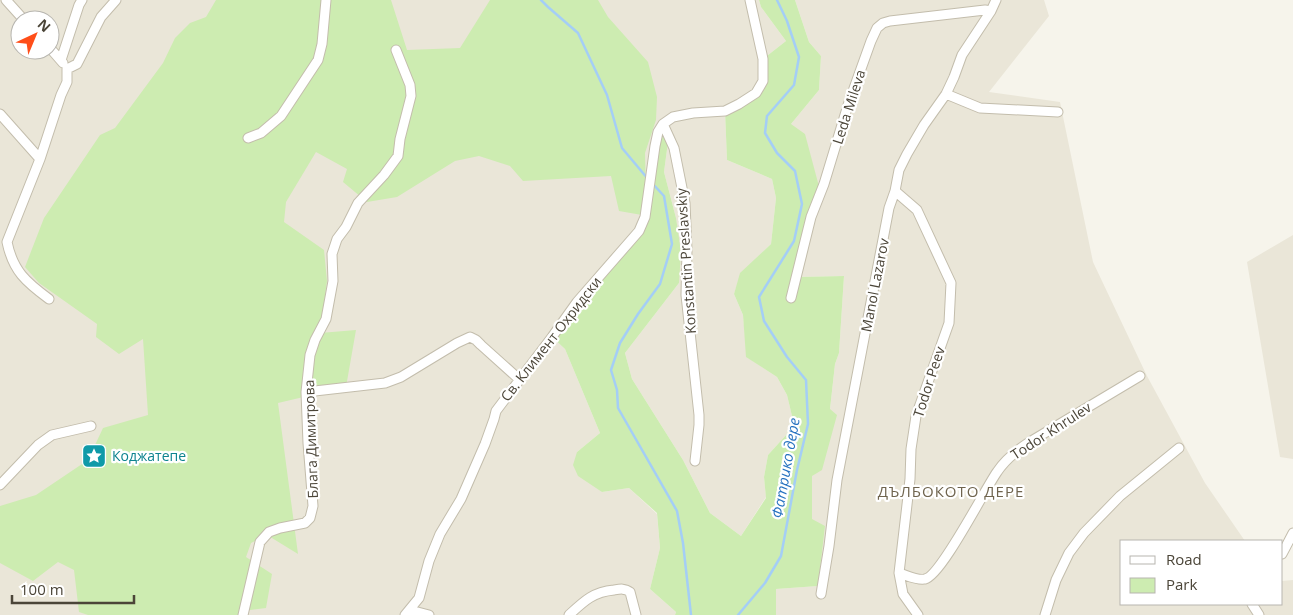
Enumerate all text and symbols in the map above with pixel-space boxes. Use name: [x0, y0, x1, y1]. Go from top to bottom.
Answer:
north arrow: [10, 10, 60, 60]
text: N: [34, 14, 55, 36]
street label: Leda Mileva: [828, 67, 870, 147]
street label: Konstantin Preslavskiy: [671, 187, 700, 334]
street label: Manol Lazarov: [856, 236, 893, 333]
street label: Св. Климент Охридски: [496, 272, 605, 405]
street label: Todor Peev: [908, 344, 949, 420]
street label: Блага Димитрова: [299, 379, 322, 499]
street label: Todor Khrulev: [1007, 397, 1095, 464]
water label: Фатрико дере: [766, 416, 804, 520]
place icon: Коджатепе: [81, 443, 107, 469]
place label: Коджатепе: [112, 446, 186, 465]
district label: ДЪЛБОКОТО ДЕРЕ: [878, 481, 1024, 501]
legend: [1120, 540, 1283, 605]
text: Road: [1166, 549, 1202, 569]
scale bar: [12, 572, 135, 604]
text: Park: [1166, 574, 1197, 594]
text: 100 m: [20, 579, 64, 599]

